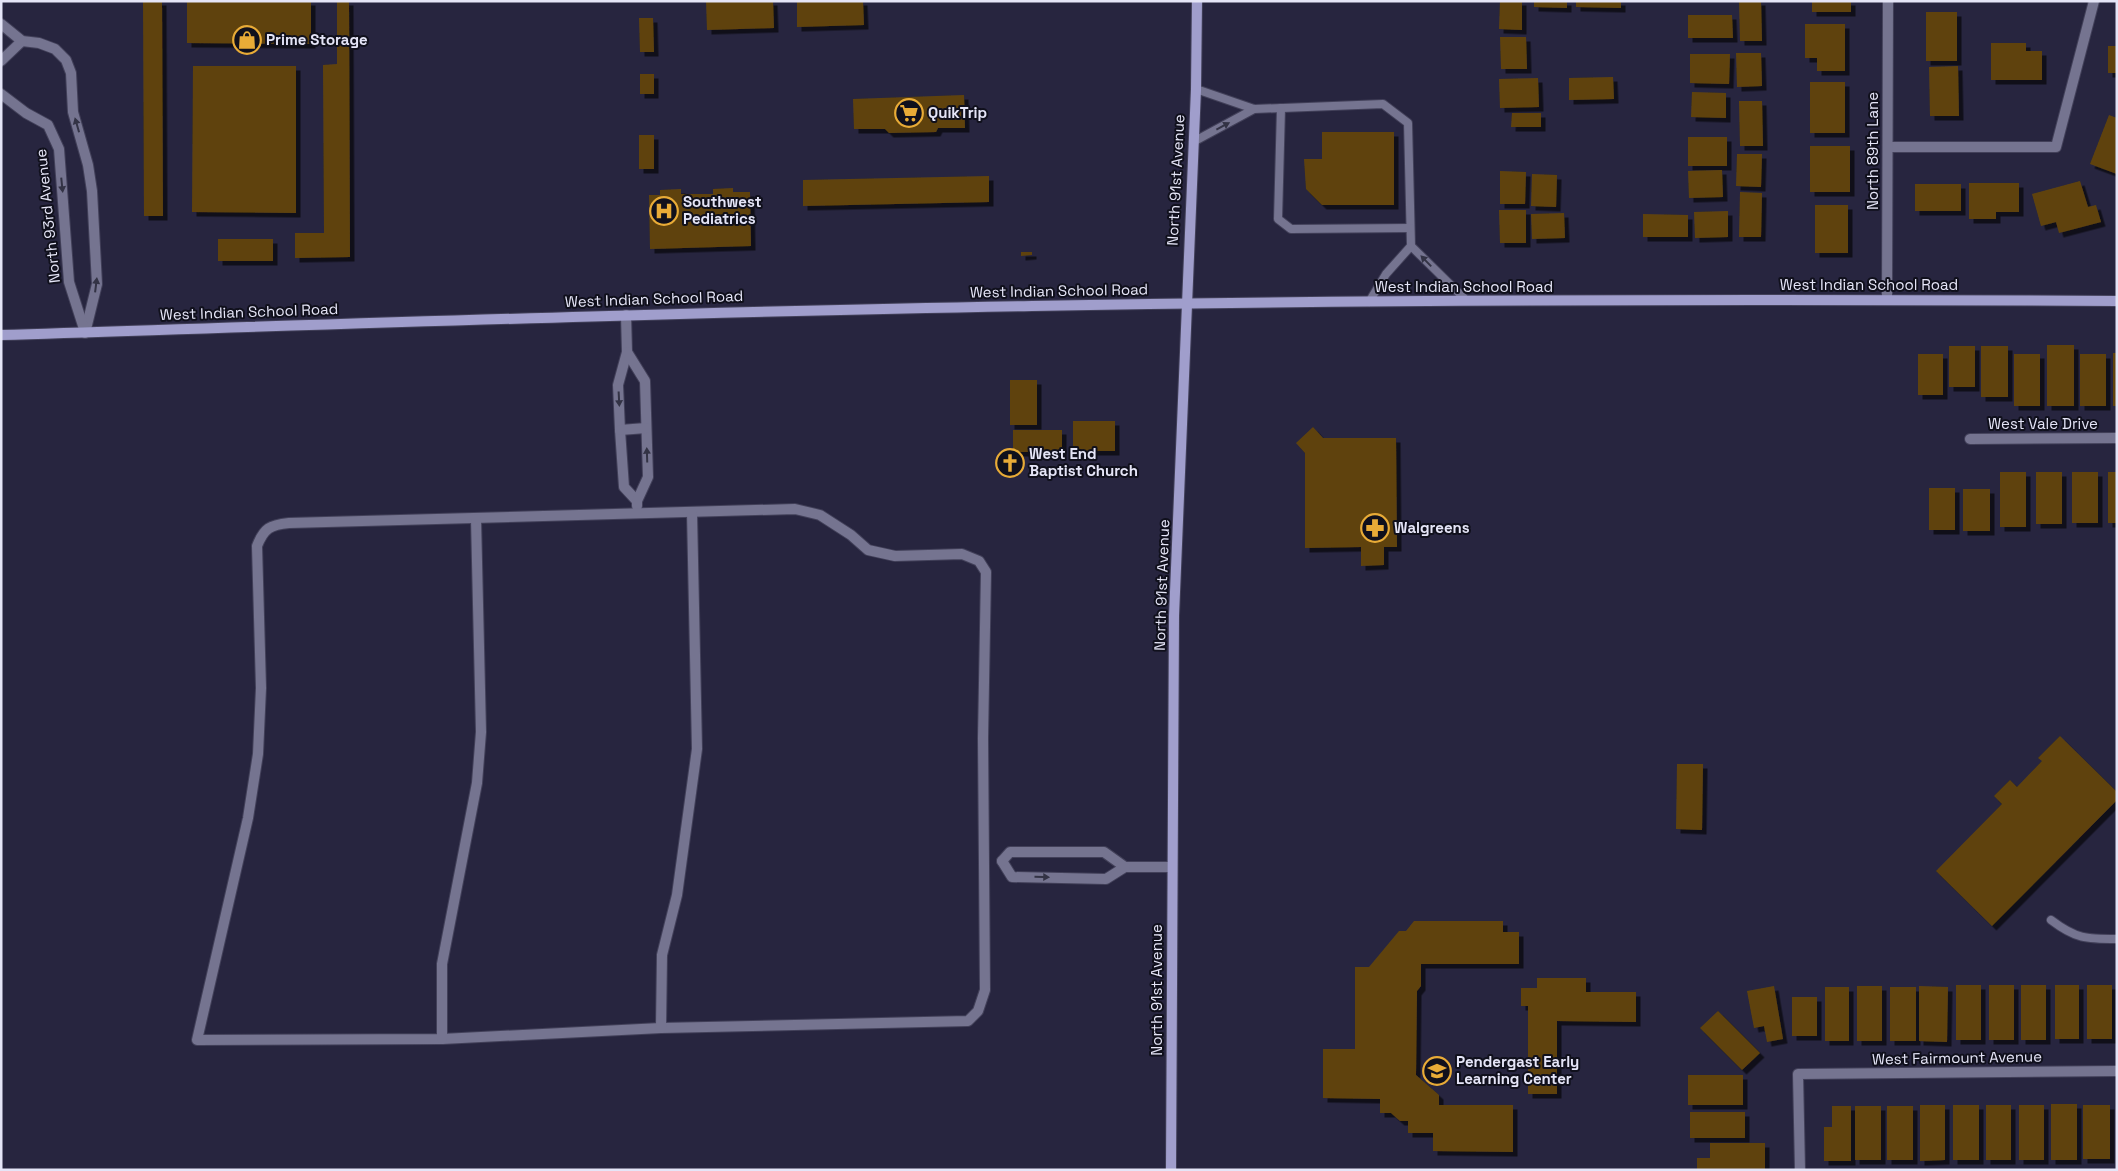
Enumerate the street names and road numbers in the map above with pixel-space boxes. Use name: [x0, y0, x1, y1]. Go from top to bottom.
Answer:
street label: North 89th Lane: [1863, 92, 1882, 210]
street label: North 91st Avenue: [1163, 114, 1188, 246]
street label: North 93rd Avenue: [31, 148, 64, 284]
street label: West Indian School Road: [1780, 275, 1958, 294]
street label: West Indian School Road: [1375, 277, 1553, 296]
street label: West Indian School Road: [970, 279, 1148, 302]
street label: West Indian School Road: [565, 286, 743, 311]
street label: West Indian School Road: [160, 299, 338, 324]
street label: West Vale Drive: [1988, 414, 2098, 433]
street label: North 91st Avenue: [1150, 519, 1173, 651]
street label: North 91st Avenue: [1147, 924, 1166, 1056]
street label: West Fairmount Avenue: [1872, 1047, 2042, 1068]

